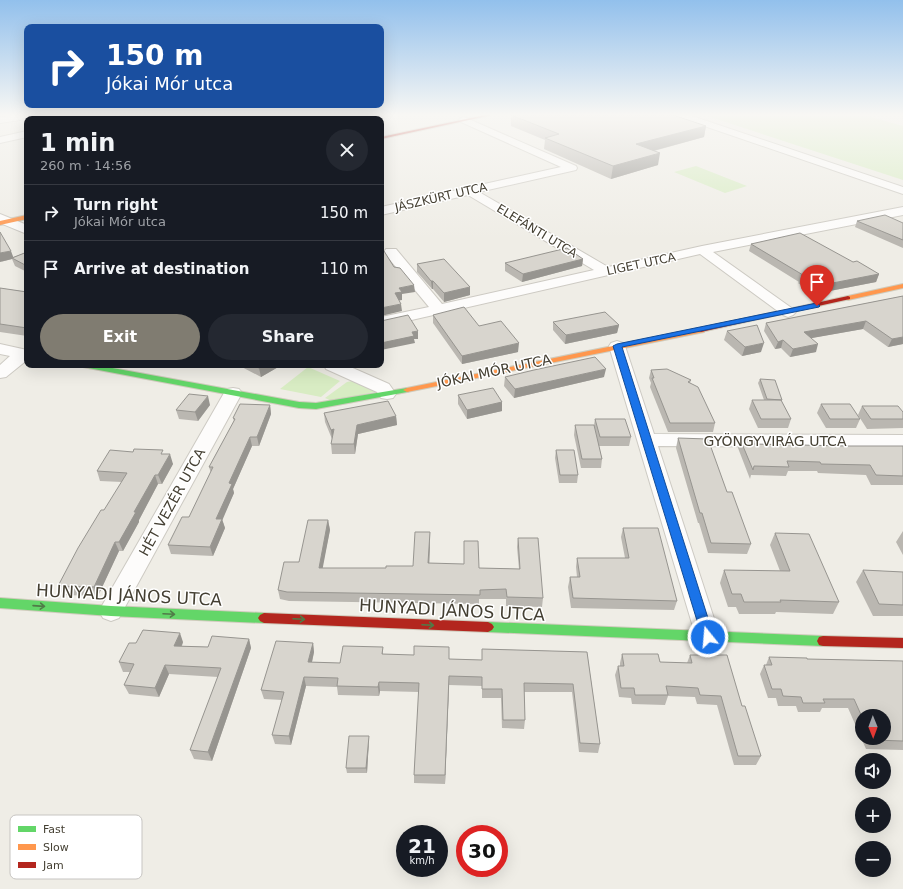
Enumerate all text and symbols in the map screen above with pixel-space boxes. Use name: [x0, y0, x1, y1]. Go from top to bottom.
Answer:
text: 150 m: [106, 39, 203, 72]
icon: right: [40, 40, 92, 92]
text: Jókai Mór utca: [106, 73, 233, 94]
text: 1 min: [40, 129, 115, 157]
button: close: [326, 129, 368, 171]
text: 260 m · 14:56: [40, 158, 131, 173]
street label: JÁSZKÜRT UTCA: [392, 177, 489, 215]
text: Turn right: [74, 196, 158, 214]
street label: ELEFÁNTI UTCA: [494, 201, 581, 261]
icon: right: [40, 202, 62, 224]
text: 150 m: [320, 204, 368, 222]
text: Jókai Mór utca: [74, 214, 166, 229]
street label: LIGET UTCA: [605, 250, 678, 278]
icon: arrive: [40, 258, 62, 280]
text: Arrive at destination: [74, 260, 249, 278]
text: 110 m: [320, 260, 368, 278]
pin: [800, 265, 834, 306]
icon: arrive: [806, 271, 828, 293]
button: Exit: [40, 314, 200, 360]
button: Share: [208, 314, 368, 360]
street label: JÓKAI MÓR UTCA: [434, 350, 553, 391]
street label: GYÖNGYVIRÁG UTCA: [704, 432, 847, 449]
street label: HÉT VEZÉR UTCA: [136, 445, 208, 559]
street label: HUNYADI JÁNOS UTCA: [36, 579, 223, 610]
street label: HUNYADI JÁNOS UTCA: [359, 594, 546, 625]
one-way arrow: [32, 603, 45, 610]
one-way arrow: [162, 610, 175, 617]
one-way arrow: [292, 616, 305, 623]
position arrow: [687, 616, 729, 658]
one-way arrow: [421, 621, 434, 629]
north arrow: [855, 709, 891, 745]
map controls: [855, 709, 891, 877]
button: sound: [855, 753, 891, 789]
button: +: [855, 797, 891, 833]
legend: [10, 815, 142, 879]
text: Fast: [43, 823, 66, 836]
speed limit sign: 30: [456, 825, 508, 877]
text: 21: [408, 834, 436, 858]
text: Slow: [43, 841, 69, 854]
button: −: [855, 841, 891, 877]
text: km/h: [409, 855, 435, 866]
text: Jam: [42, 859, 64, 872]

